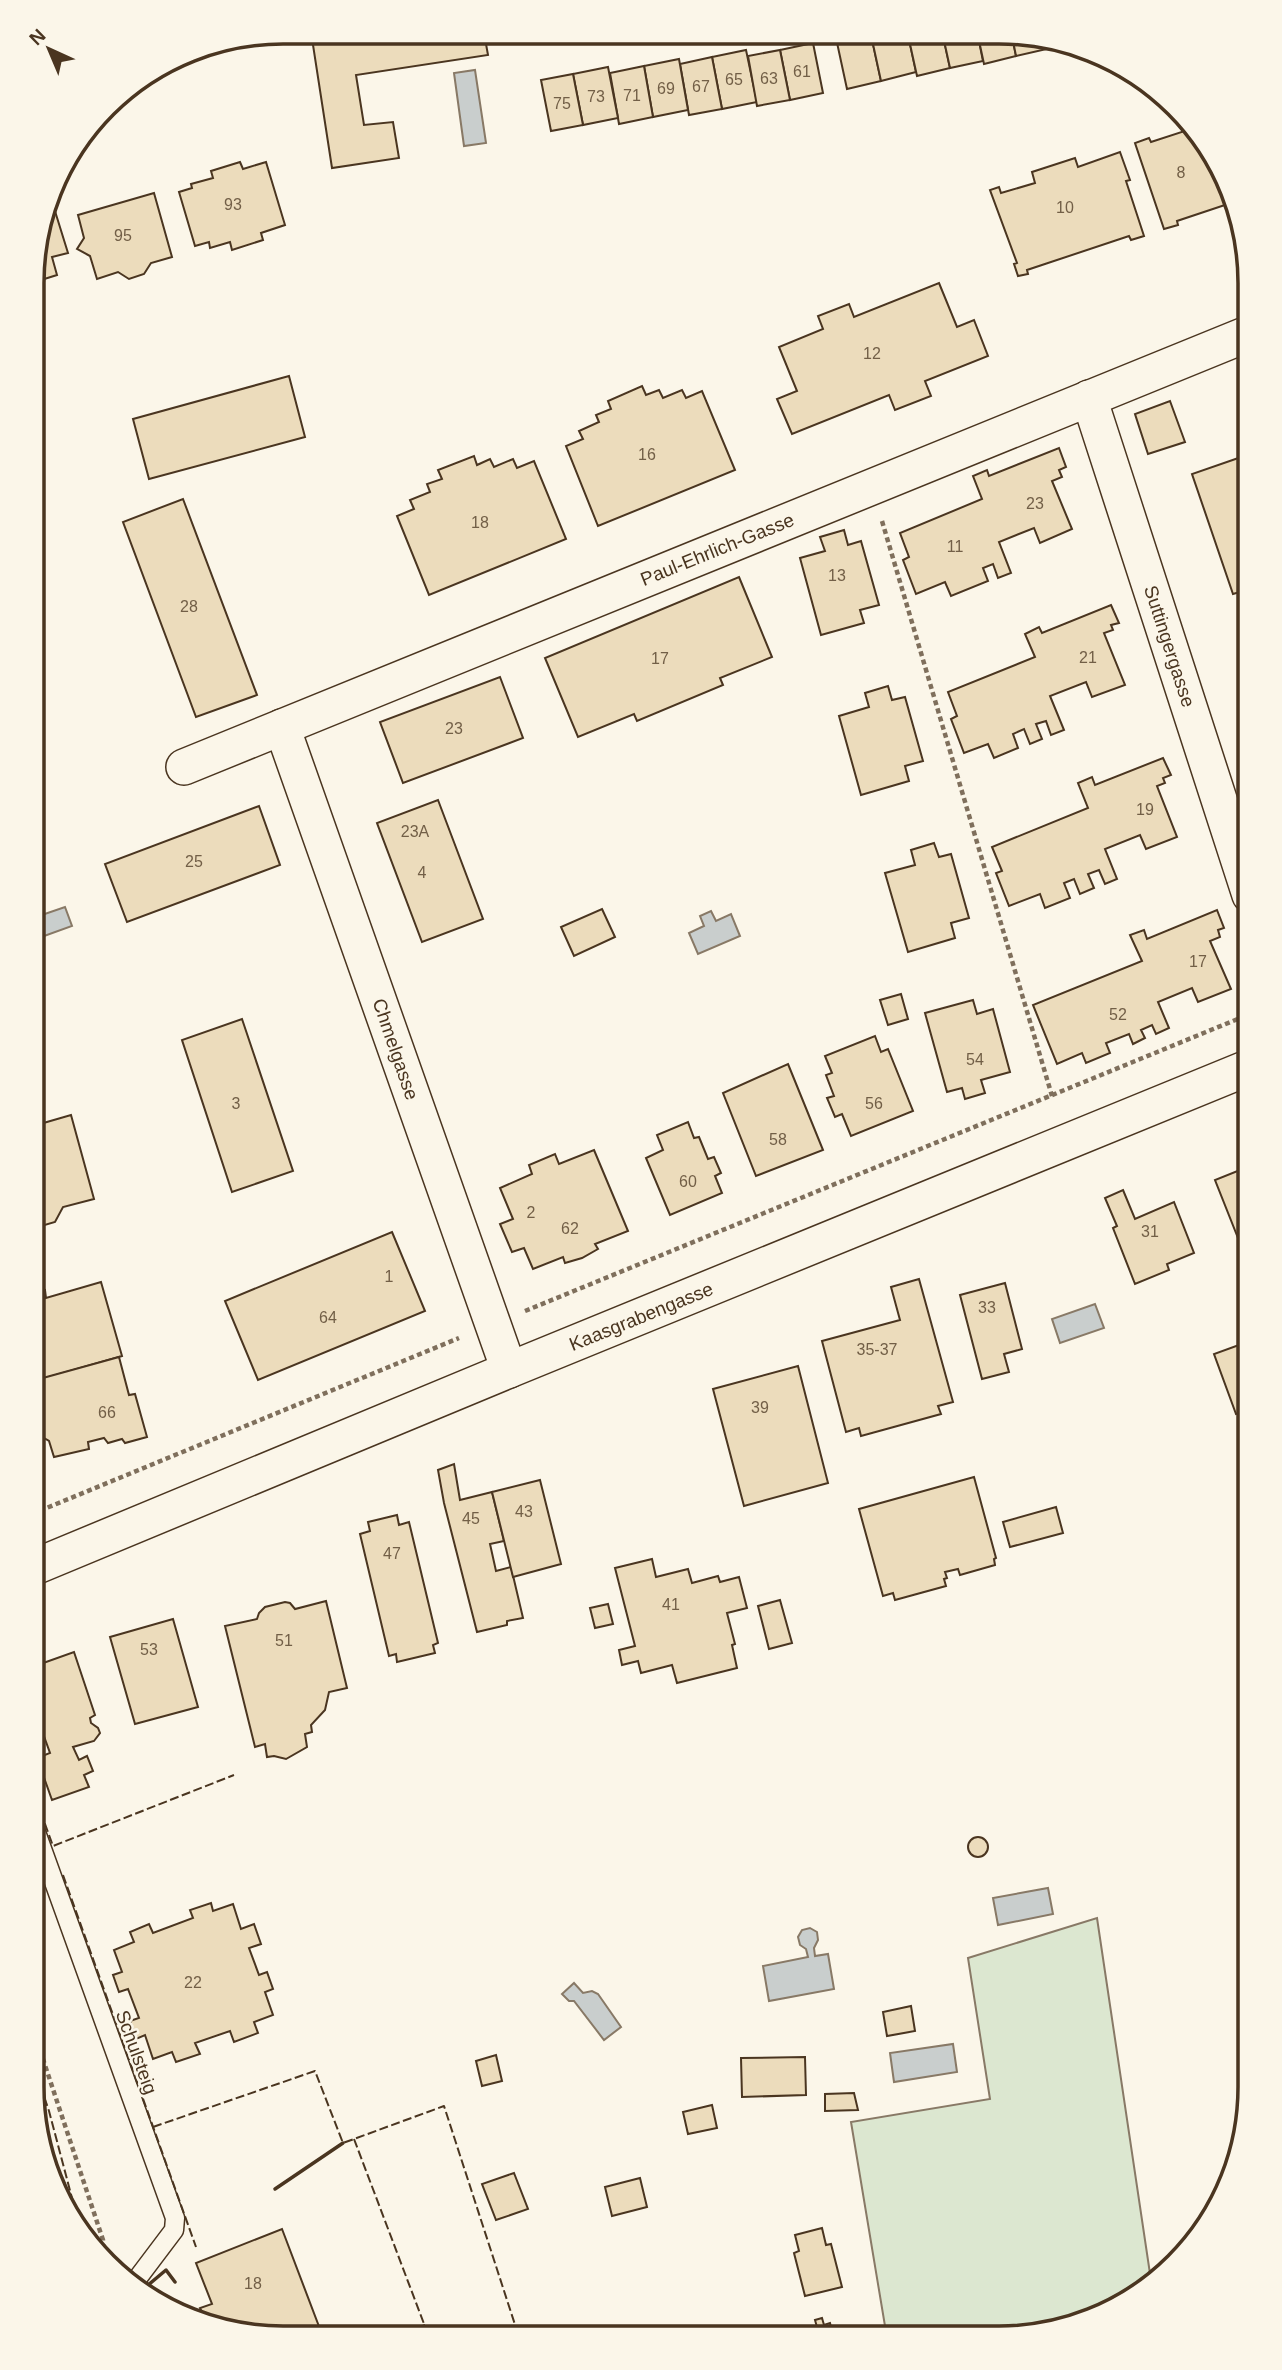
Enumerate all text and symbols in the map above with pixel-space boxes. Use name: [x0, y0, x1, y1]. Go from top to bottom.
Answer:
north arrow: [14, 14, 84, 84]
text: N: [25, 25, 50, 49]
house number: 61: [793, 63, 811, 80]
house number: 63: [760, 70, 778, 87]
house number: 65: [725, 71, 743, 88]
house number: 67: [692, 78, 710, 95]
house number: 69: [657, 80, 675, 97]
house number: 71: [623, 87, 641, 104]
house number: 73: [587, 88, 605, 105]
house number: 75: [553, 95, 571, 112]
house number: 8: [1177, 164, 1186, 181]
house number: 93: [224, 196, 242, 213]
house number: 10: [1056, 199, 1074, 216]
house number: 95: [114, 227, 132, 244]
house number: 12: [863, 345, 881, 362]
house number: 16: [638, 446, 656, 463]
house number: 23: [1026, 495, 1044, 512]
street label: Paul-Ehrlich-Gasse: [637, 509, 797, 590]
house number: 18: [471, 514, 489, 531]
house number: 11: [947, 538, 963, 555]
house number: 13: [828, 567, 846, 584]
street label: Suttingergasse: [1140, 583, 1199, 710]
house number: 28: [180, 598, 198, 615]
house number: 21: [1079, 649, 1097, 666]
house number: 17: [651, 650, 669, 667]
house number: 23: [445, 720, 463, 737]
house number: 19: [1136, 801, 1154, 818]
house number: 23A: [401, 823, 430, 840]
house number: 25: [185, 853, 203, 870]
house number: 4: [418, 864, 427, 881]
house number: 17: [1189, 953, 1207, 970]
street label: Chmelgasse: [368, 996, 423, 1103]
house number: 52: [1109, 1006, 1127, 1023]
house number: 54: [966, 1051, 984, 1068]
house number: 3: [232, 1095, 241, 1112]
house number: 56: [865, 1095, 883, 1112]
house number: 58: [769, 1131, 787, 1148]
house number: 60: [679, 1173, 697, 1190]
house number: 2: [527, 1204, 536, 1221]
house number: 62: [561, 1220, 579, 1237]
house number: 31: [1141, 1223, 1159, 1240]
house number: 1: [385, 1268, 394, 1285]
street label: Kaasgrabengasse: [566, 1278, 716, 1355]
house number: 33: [978, 1299, 996, 1316]
house number: 64: [319, 1309, 337, 1326]
house number: 35-37: [857, 1341, 898, 1358]
house number: 39: [751, 1399, 769, 1416]
house number: 66: [98, 1404, 116, 1421]
house number: 43: [515, 1503, 533, 1520]
house number: 45: [462, 1510, 480, 1527]
house number: 47: [383, 1545, 401, 1562]
house number: 41: [662, 1596, 680, 1613]
house number: 51: [275, 1632, 293, 1649]
house number: 53: [140, 1641, 158, 1658]
house number: 22: [184, 1974, 202, 1991]
street label: Schulsteig: [112, 2007, 161, 2097]
house number: 18: [244, 2275, 262, 2292]

